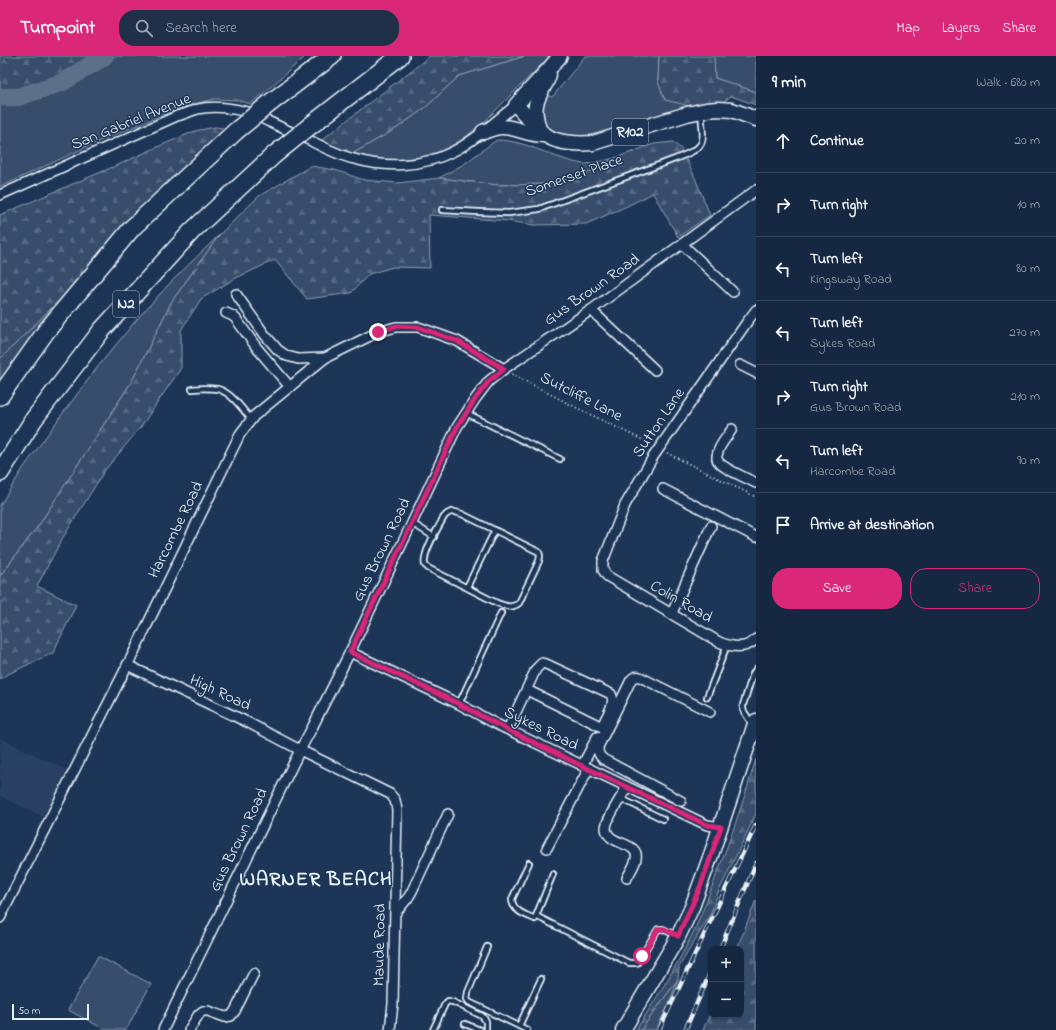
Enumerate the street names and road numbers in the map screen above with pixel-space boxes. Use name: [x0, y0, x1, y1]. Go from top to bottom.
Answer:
street label: San Gabriel Avenue: [67, 87, 195, 157]
road number: R102: [612, 119, 648, 145]
street label: Somerset Place: [522, 148, 627, 204]
street label: Gus Brown Road: [539, 248, 645, 332]
road number: N2: [113, 291, 139, 317]
street label: Sutcliffe Lane: [536, 366, 627, 428]
street label: Sutton Lane: [627, 382, 692, 463]
street label: Harcombe Road: [142, 477, 210, 583]
street label: Gus Brown Road: [347, 494, 417, 606]
street label: Colin Road: [645, 574, 717, 630]
street label: High Road: [185, 668, 255, 718]
street label: Sykes Road: [500, 701, 582, 757]
street label: Gus Brown Road: [204, 784, 274, 896]
street label: Maude Road: [367, 904, 393, 986]

